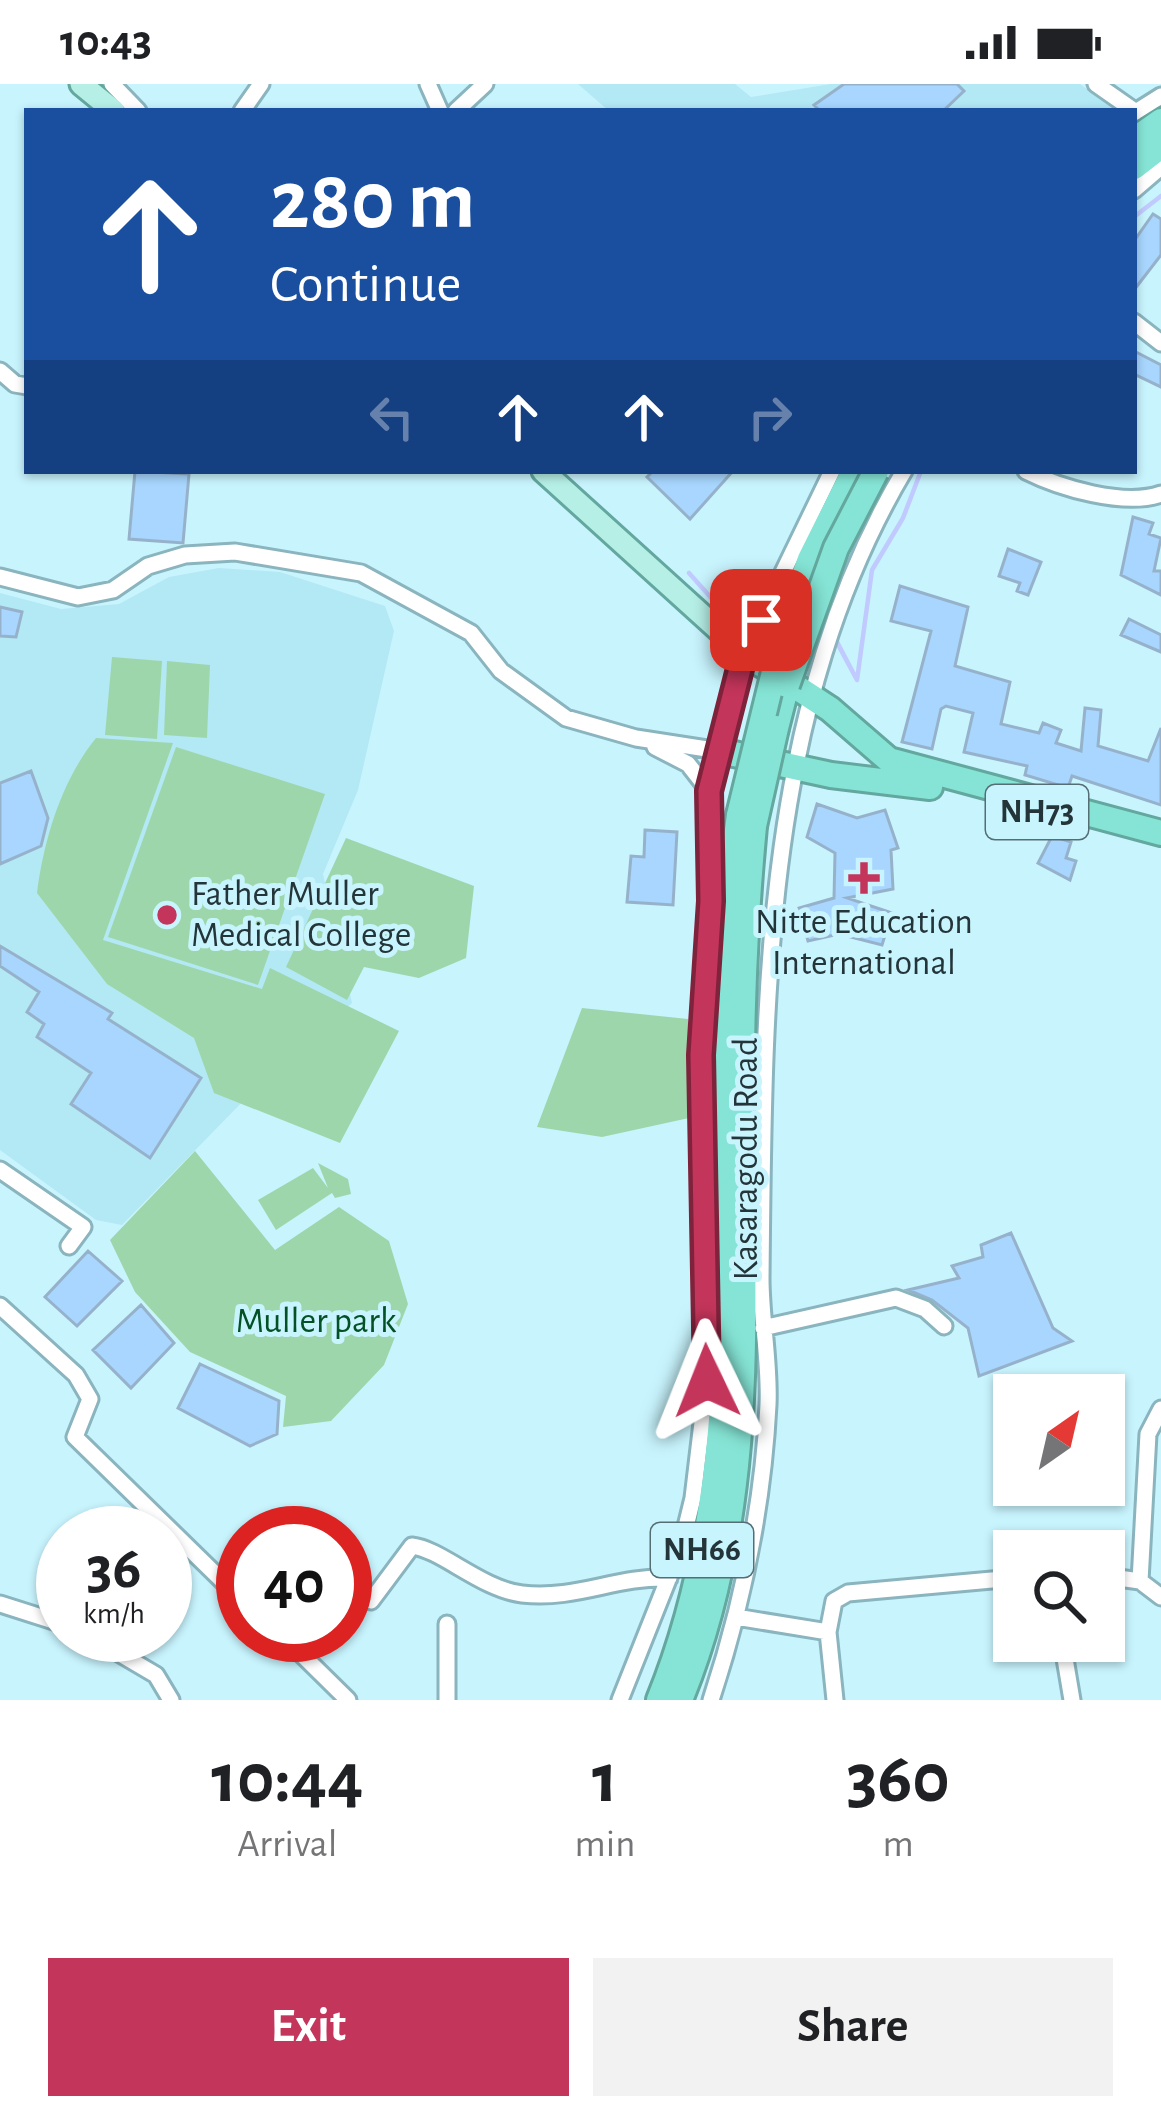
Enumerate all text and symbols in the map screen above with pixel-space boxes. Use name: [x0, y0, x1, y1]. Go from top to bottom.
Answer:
text: 10:43: [60, 19, 152, 64]
icon: ahead: [72, 156, 228, 312]
text: 280 m: [270, 160, 475, 244]
text: Continue: [270, 258, 461, 312]
icon: left: [359, 384, 425, 450]
icon: ahead: [485, 384, 551, 450]
icon: ahead: [611, 384, 677, 450]
icon: right: [737, 384, 803, 450]
pin: [710, 569, 812, 671]
icon: arrive: [728, 587, 794, 653]
road number: NH73: [986, 785, 1088, 839]
marker: Nitte Education International: [848, 862, 880, 894]
place label: Father Muller Medical College: [191, 876, 411, 953]
marker: Father Muller Medical College: [154, 902, 180, 928]
place label: Nitte Education International: [755, 904, 973, 981]
street label: Kasaragodu Road: [728, 1037, 764, 1281]
park label: Muller park: [236, 1303, 397, 1339]
position arrow: [644, 1318, 770, 1444]
north arrow: [993, 1374, 1125, 1506]
map controls: [993, 1374, 1125, 1662]
speed limit sign: 40: [216, 1506, 372, 1662]
road number: NH66: [651, 1523, 753, 1577]
button: search: [993, 1530, 1125, 1662]
text: 36: [87, 1539, 141, 1599]
text: km/h: [83, 1599, 145, 1629]
text: 10:44: [211, 1743, 363, 1815]
text: 1: [592, 1743, 618, 1815]
text: 360: [847, 1743, 950, 1815]
text: Arrival: [237, 1825, 337, 1864]
text: min: [575, 1825, 635, 1864]
text: m: [883, 1825, 914, 1864]
button: Exit: [48, 1958, 569, 2096]
button: Share: [593, 1958, 1113, 2096]

